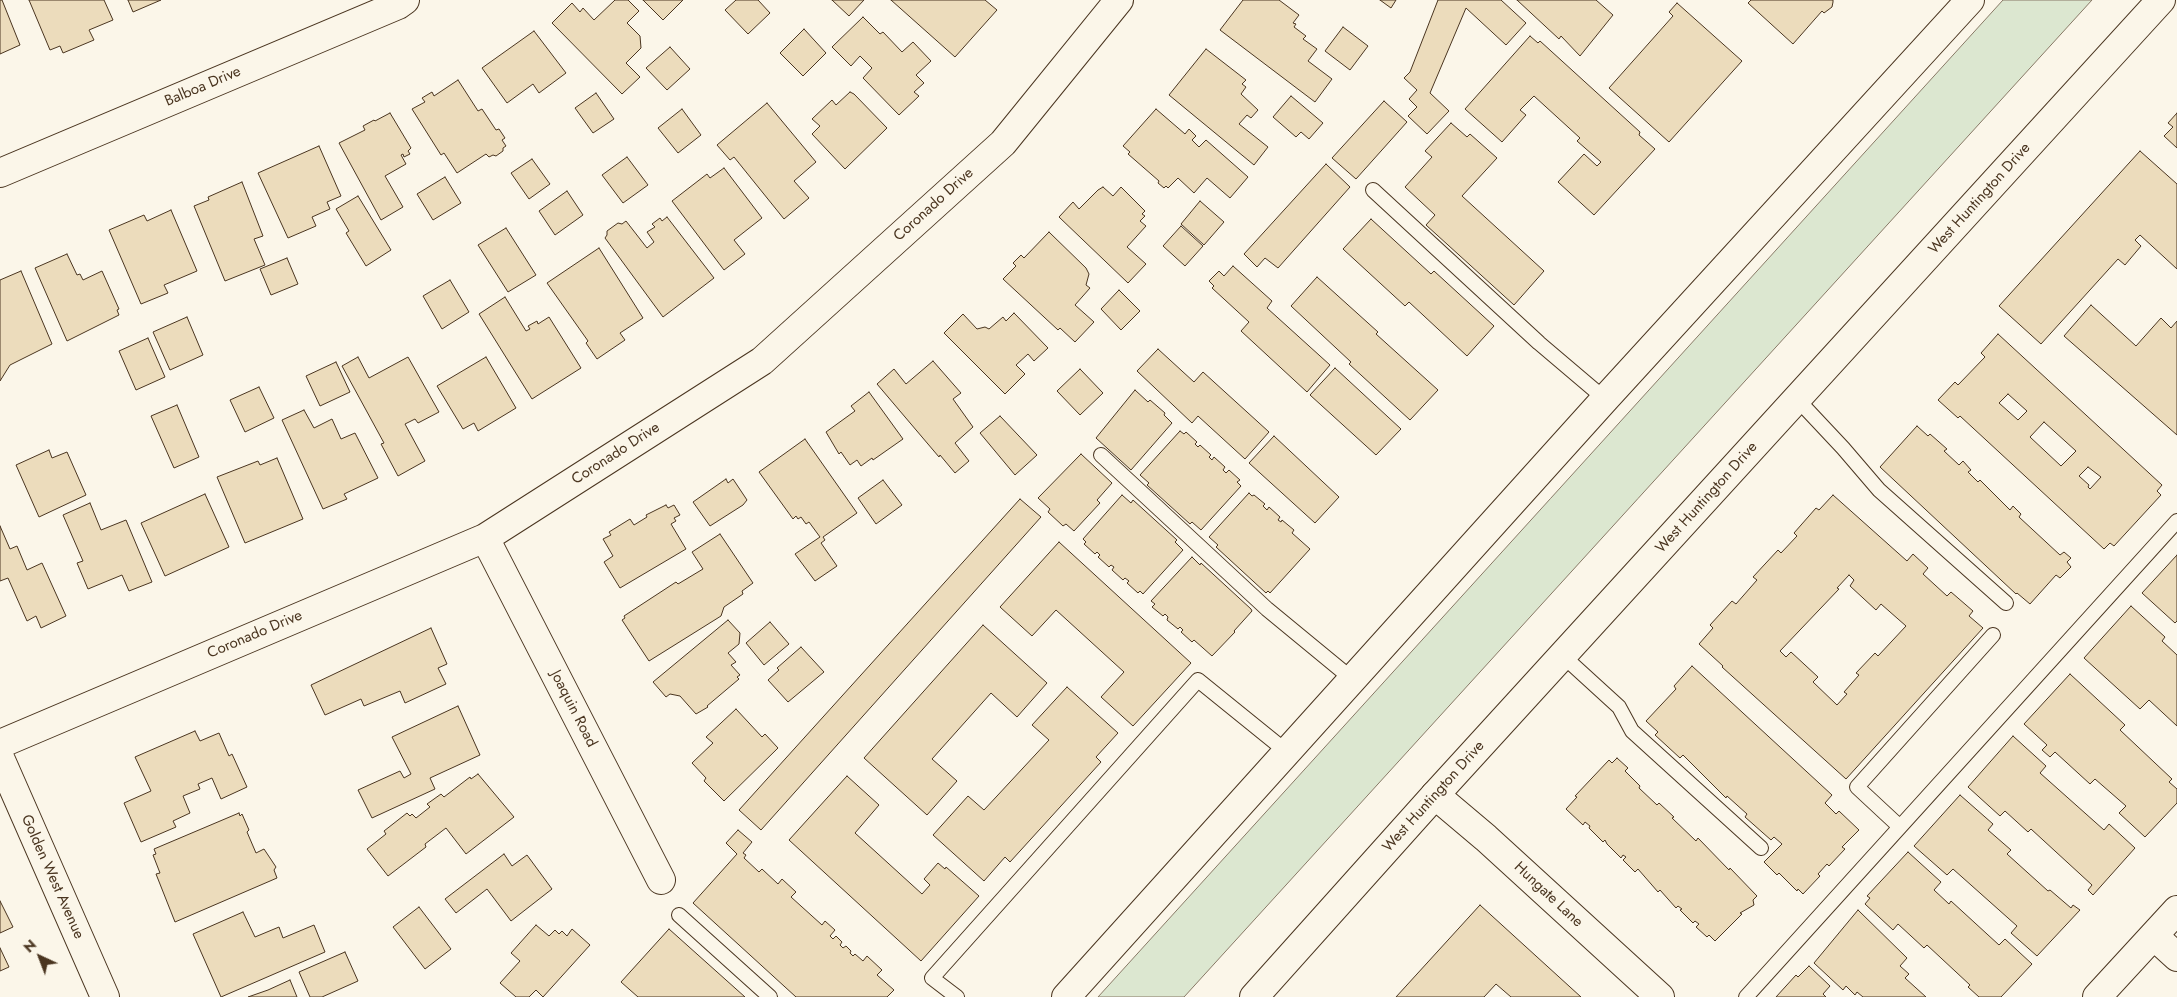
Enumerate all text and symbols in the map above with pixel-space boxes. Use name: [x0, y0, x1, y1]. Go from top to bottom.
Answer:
street label: Balboa Drive: [162, 63, 244, 111]
street label: West Huntington Drive: [1925, 140, 2035, 258]
street label: Coronado Drive: [890, 164, 978, 246]
street label: Coronado Drive: [569, 419, 663, 489]
street label: West Huntington Drive: [1652, 439, 1762, 557]
street label: Coronado Drive: [205, 607, 305, 663]
street label: Joaquin Road: [546, 667, 600, 751]
street label: West Huntington Drive: [1379, 738, 1489, 856]
street label: Golden West Avenue: [16, 812, 88, 942]
street label: Hungate Lane: [1510, 859, 1586, 931]
north arrow: [15, 932, 65, 982]
text: N: [19, 935, 41, 957]

